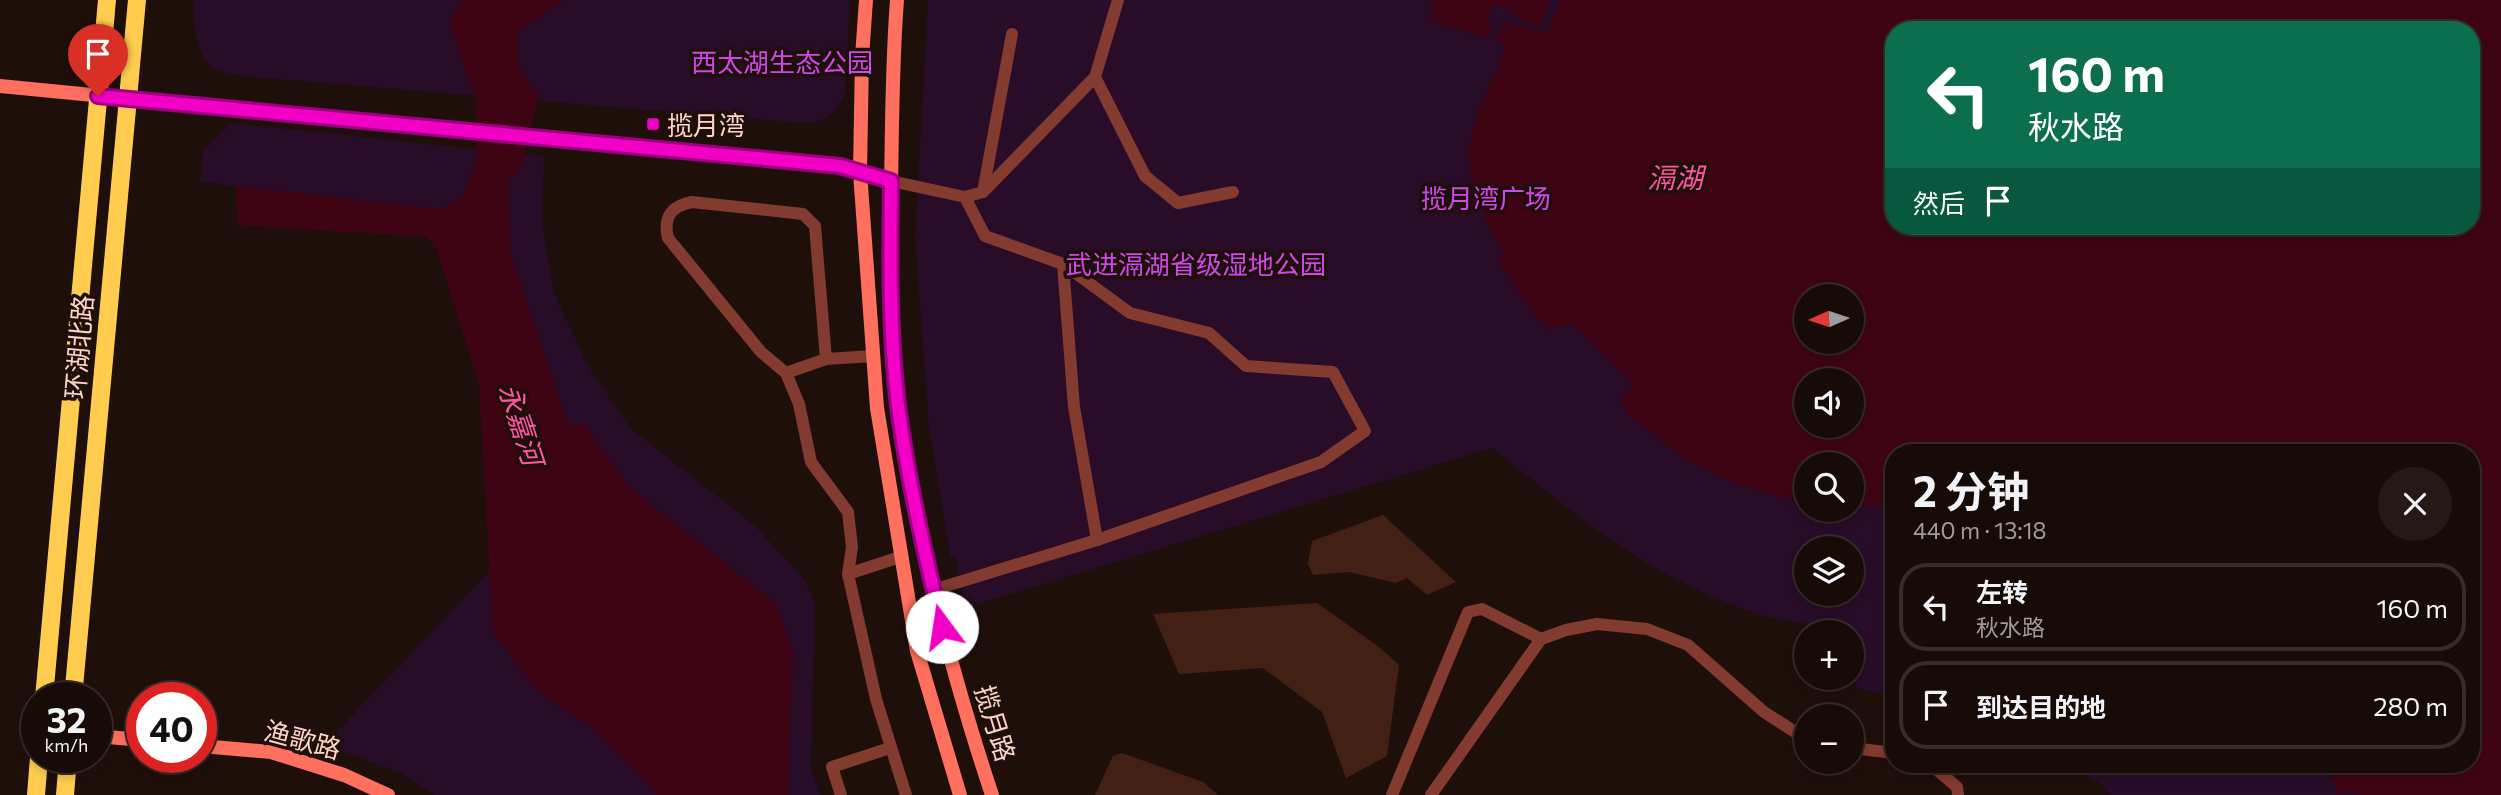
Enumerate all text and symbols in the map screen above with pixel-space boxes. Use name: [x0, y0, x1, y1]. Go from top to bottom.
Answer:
pin: [68, 24, 128, 96]
icon: arrive: [79, 35, 117, 73]
text: 160 m: [2028, 42, 2165, 102]
park label: 西太湖生态公园: [691, 46, 873, 77]
icon: left: [1913, 49, 2004, 140]
text: 秋水路: [2028, 106, 2124, 146]
place label: 揽月湾: [667, 109, 745, 140]
marker: 揽月湾: [645, 116, 661, 132]
water label: 滆湖: [1647, 160, 1707, 194]
park label: 揽月湾广场: [1421, 182, 1551, 213]
icon: arrive: [1979, 182, 2017, 220]
text: 然后: [1913, 187, 1965, 218]
park label: 武进滆湖省级湿地公园: [1066, 248, 1326, 279]
north arrow: [1794, 284, 1864, 354]
map controls: [1794, 284, 1864, 774]
street label: 环湖北路: [58, 294, 98, 400]
button: sound: [1794, 368, 1864, 438]
water label: 永嘉河: [493, 379, 553, 474]
button: search: [1794, 452, 1864, 522]
text: 2 分钟: [1913, 464, 2029, 516]
button: close: [2378, 467, 2452, 541]
text: 440 m · 13:18: [1913, 516, 2047, 544]
button: layers: [1794, 536, 1864, 606]
text: 左转: [1976, 576, 2028, 607]
icon: left: [1917, 588, 1955, 626]
position arrow: [905, 590, 979, 664]
text: 160 m: [2376, 592, 2448, 623]
text: 秋水路: [1976, 613, 2045, 641]
button: +: [1794, 620, 1864, 690]
street label: 揽月路: [970, 681, 1022, 765]
speed limit sign: 40: [126, 682, 217, 773]
icon: arrive: [1917, 686, 1955, 724]
text: 280 m: [2373, 690, 2448, 721]
text: 到达目的地: [1976, 691, 2106, 722]
text: 32: [46, 697, 87, 740]
button: −: [1794, 704, 1864, 774]
street label: 渔歌路: [261, 714, 345, 764]
text: km/h: [45, 734, 88, 756]

